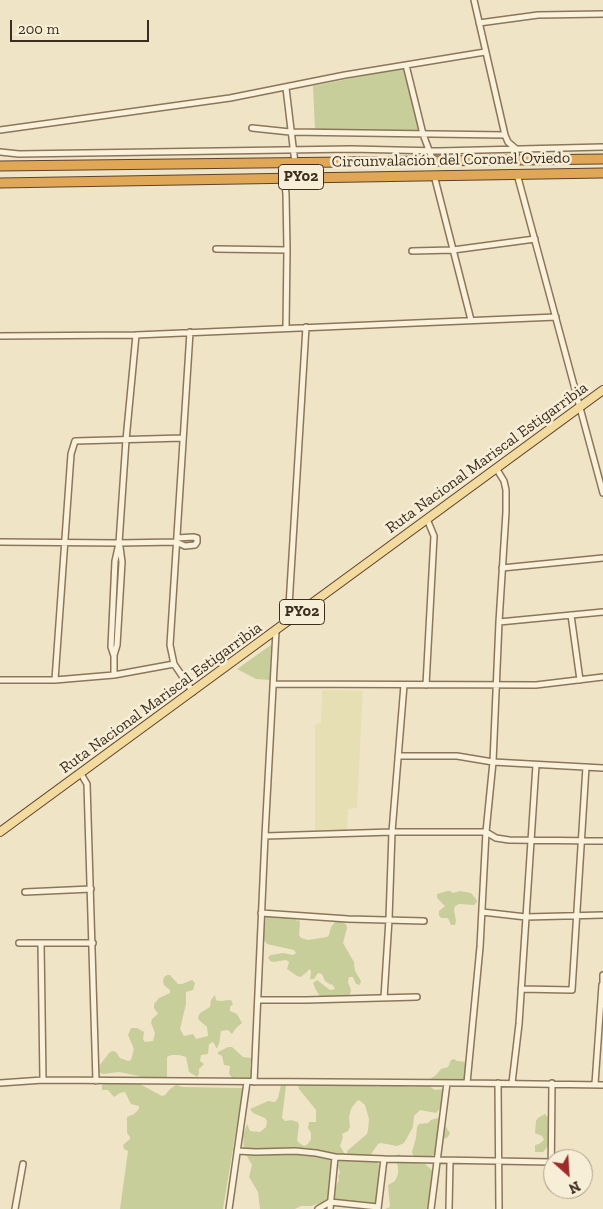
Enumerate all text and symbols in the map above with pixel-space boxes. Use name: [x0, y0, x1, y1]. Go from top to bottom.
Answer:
scale bar: [12, 10, 151, 42]
text: 200 m: [18, 20, 59, 38]
street label: Circunvalación del Coronel Oviedo: [332, 148, 570, 172]
road number: PY02: [278, 164, 324, 190]
street label: Ruta Nacional Mariscal Estigarribia: [382, 378, 592, 538]
road number: PY02: [280, 600, 324, 624]
street label: Ruta Nacional Mariscal Estigarribia: [56, 618, 266, 778]
north arrow: [543, 1149, 593, 1199]
text: N: [566, 1177, 583, 1197]

